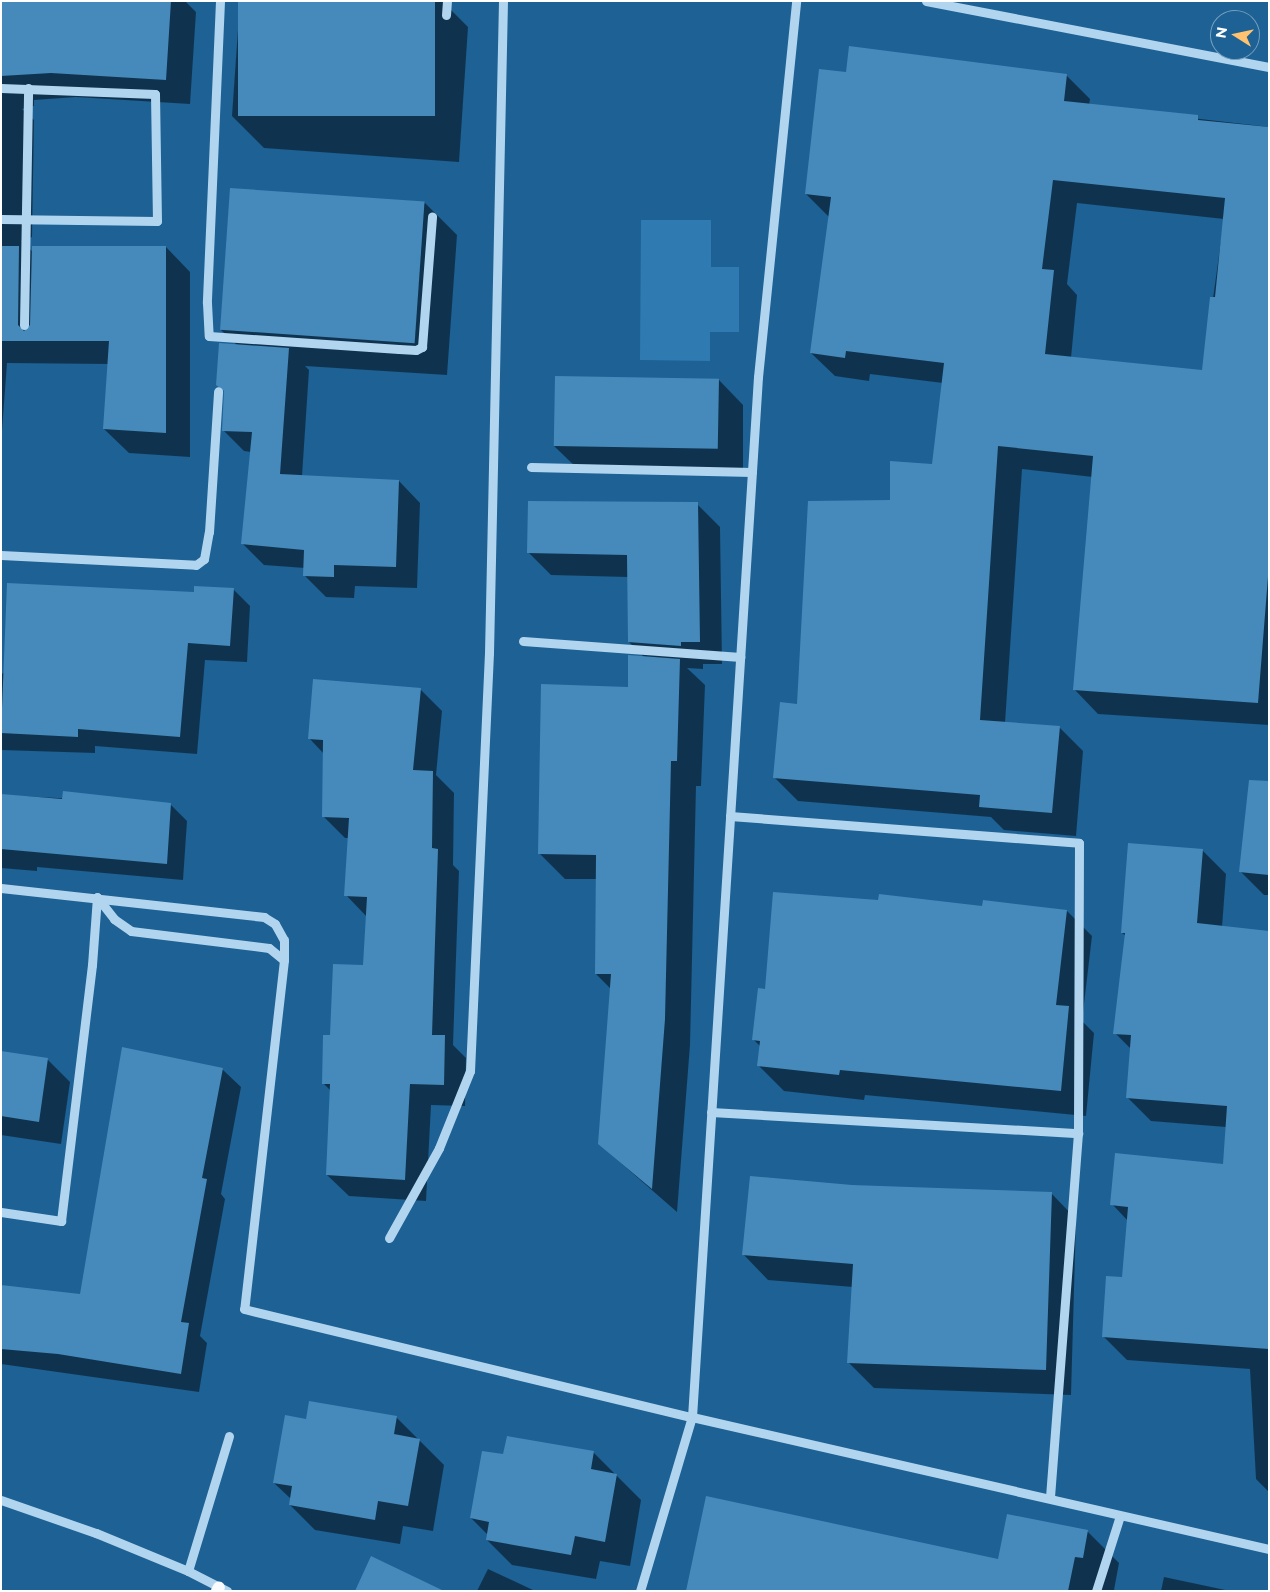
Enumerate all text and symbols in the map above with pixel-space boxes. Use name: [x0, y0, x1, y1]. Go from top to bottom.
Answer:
north arrow: [1210, 10, 1260, 60]
text: N: [1211, 25, 1231, 40]

